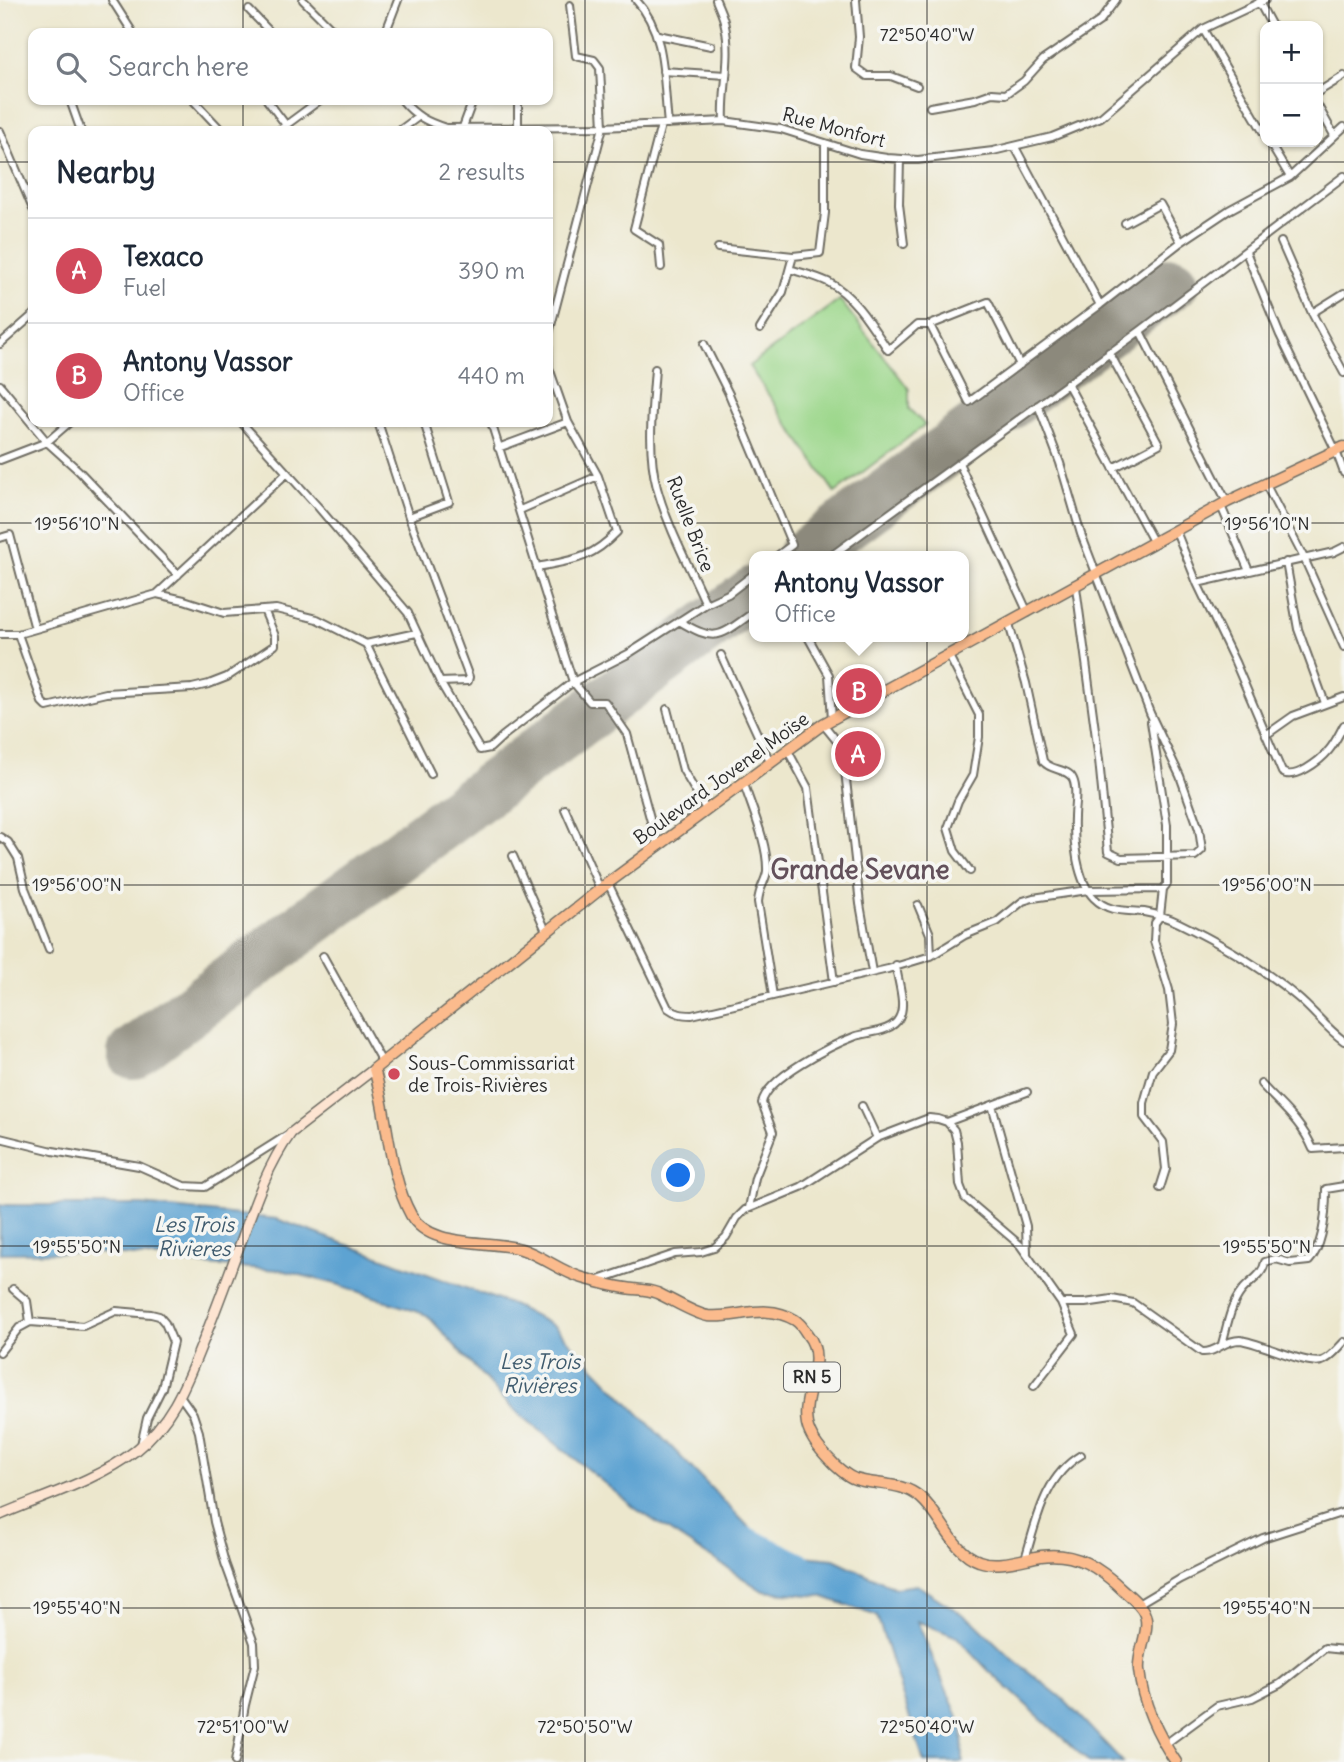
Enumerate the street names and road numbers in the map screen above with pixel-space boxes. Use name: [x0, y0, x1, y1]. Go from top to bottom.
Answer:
street label: Rue Monfort: [780, 102, 888, 152]
street label: Ruelle Brice: [662, 473, 720, 575]
street label: Boulevard Jovenel Moïse: [629, 706, 813, 850]
road number: RN 5: [784, 1362, 840, 1392]

